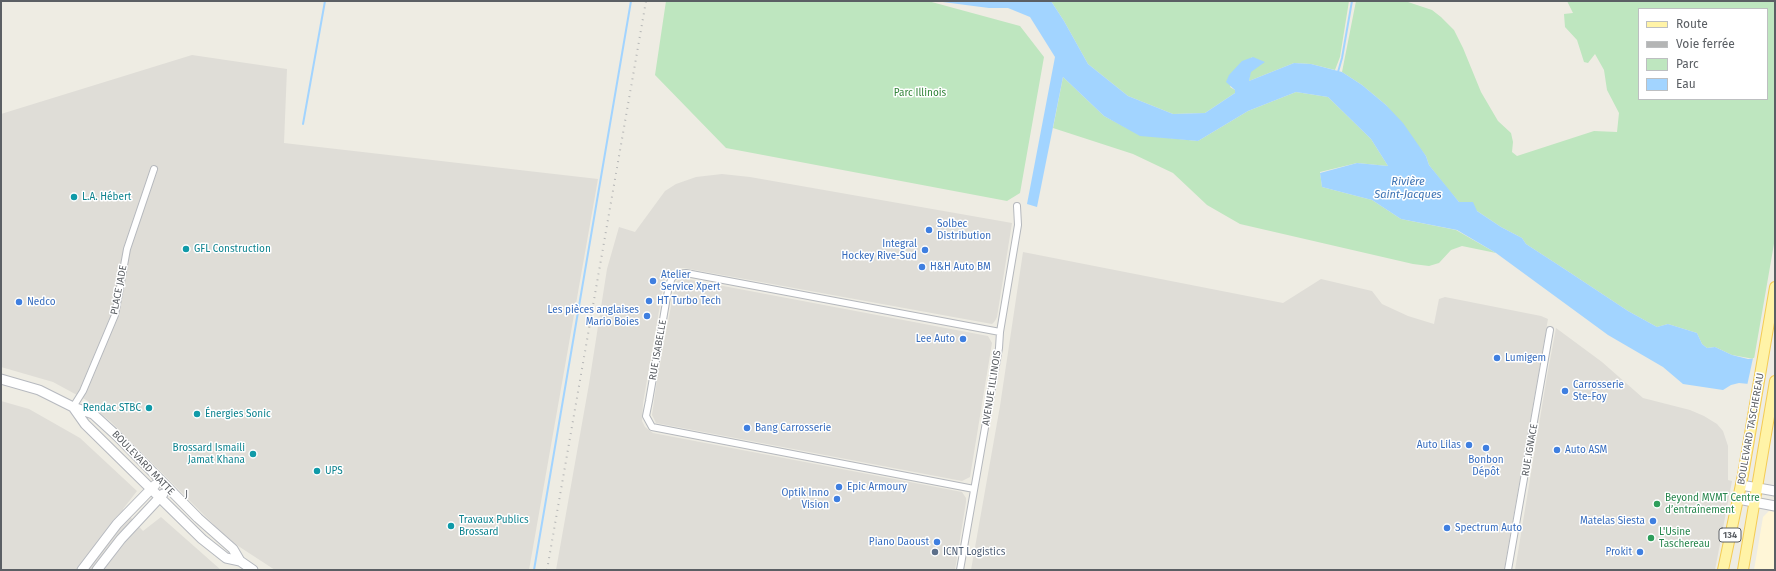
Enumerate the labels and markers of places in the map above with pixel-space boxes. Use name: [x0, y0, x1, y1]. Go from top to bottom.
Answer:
place label: L.A. Hébert: [82, 191, 131, 203]
marker: L.A. Hébert: [69, 192, 79, 202]
place label: Solbec Distribution: [937, 218, 991, 242]
marker: Solbec Distribution: [924, 225, 934, 235]
place label: Integral Hockey Rive-Sud: [841, 238, 917, 262]
place label: GFL Construction: [194, 243, 271, 255]
marker: GFL Construction: [181, 244, 191, 254]
marker: Integral Hockey Rive-Sud: [920, 245, 930, 255]
place label: H&H Auto BM: [930, 261, 991, 273]
marker: H&H Auto BM: [917, 262, 927, 272]
place label: Atelier Service Xpert: [661, 269, 720, 292]
marker: Atelier Service Xpert: [648, 276, 658, 286]
place label: HT Turbo Tech: [657, 295, 721, 307]
place label: Nedco: [27, 296, 56, 308]
marker: HT Turbo Tech: [644, 296, 654, 306]
marker: Nedco: [14, 297, 24, 307]
place label: Les pièces anglaises Mario Boies: [548, 304, 639, 328]
marker: Les pièces anglaises Mario Boies: [642, 311, 652, 321]
place label: Lee Auto: [916, 333, 955, 345]
marker: Lee Auto: [958, 334, 968, 344]
place label: Lumigem: [1505, 352, 1546, 364]
marker: Lumigem: [1492, 353, 1502, 363]
place label: Carrosserie Ste-Foy: [1573, 379, 1624, 402]
marker: Carrosserie Ste-Foy: [1560, 386, 1570, 396]
place label: Rendac STBC: [83, 402, 141, 414]
marker: Rendac STBC: [144, 403, 154, 413]
place label: Énergies Sonic: [205, 408, 271, 420]
marker: Énergies Sonic: [192, 409, 202, 419]
place label: Bang Carrosserie: [755, 422, 831, 434]
marker: Bang Carrosserie: [742, 423, 752, 433]
place label: Auto Lilas: [1417, 439, 1461, 451]
marker: Auto Lilas: [1464, 440, 1474, 450]
place label: Brossard Ismaili Jamat Khana: [173, 442, 245, 466]
marker: Bonbon Dépôt: [1481, 443, 1491, 453]
place label: Auto ASM: [1565, 444, 1607, 456]
marker: Auto ASM: [1552, 445, 1562, 455]
marker: Brossard Ismaili Jamat Khana: [248, 449, 258, 459]
place label: Bonbon Dépôt: [1468, 454, 1504, 478]
place label: UPS: [325, 465, 343, 477]
marker: UPS: [312, 466, 322, 476]
place label: Epic Armoury: [847, 481, 907, 493]
marker: Epic Armoury: [834, 482, 844, 492]
place label: Optik Inno Vision: [781, 487, 829, 510]
place label: Beyond MVMT Centre d’entraînement: [1665, 492, 1760, 516]
marker: Optik Inno Vision: [832, 494, 842, 504]
marker: Beyond MVMT Centre d’entraînement: [1652, 499, 1662, 509]
place label: Travaux Publics Brossard: [459, 514, 529, 538]
place label: Matelas Siesta: [1580, 515, 1645, 527]
marker: Matelas Siesta: [1648, 516, 1658, 526]
marker: Travaux Publics Brossard: [446, 521, 456, 531]
place label: Spectrum Auto: [1455, 522, 1522, 534]
marker: Spectrum Auto: [1442, 523, 1452, 533]
place label: L'Usine Taschereau: [1659, 526, 1710, 550]
marker: L'Usine Taschereau: [1646, 533, 1656, 543]
place label: Piano Daoust: [869, 536, 929, 548]
marker: Piano Daoust: [932, 537, 942, 547]
place label: ICNT Logistics: [943, 546, 1005, 558]
place label: Prokit: [1605, 546, 1632, 558]
marker: ICNT Logistics: [930, 547, 940, 557]
marker: Prokit: [1635, 547, 1645, 557]

